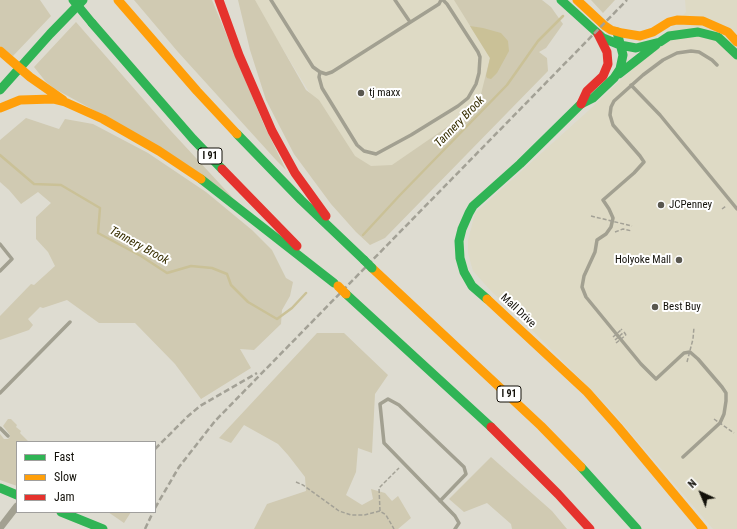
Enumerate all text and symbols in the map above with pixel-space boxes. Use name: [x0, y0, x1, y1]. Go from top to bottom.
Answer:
place label: tj maxx: [369, 86, 400, 100]
marker: tj maxx: [356, 88, 366, 98]
water label: Tannery Brook: [432, 93, 488, 151]
road number: I 91: [198, 148, 222, 164]
place label: JCPenney: [669, 198, 712, 212]
marker: JCPenney: [656, 200, 666, 210]
water label: Tannery Brook: [107, 224, 171, 268]
place label: Holyoke Mall: [615, 253, 671, 267]
marker: Holyoke Mall: [674, 255, 684, 265]
street label: Mall Drive: [498, 291, 538, 331]
place label: Best Buy: [663, 300, 701, 314]
marker: Best Buy: [650, 302, 660, 312]
road number: I 91: [497, 386, 521, 402]
legend: [16, 441, 156, 513]
text: Fast: [54, 450, 74, 464]
text: Slow: [54, 470, 77, 484]
north arrow: [681, 473, 721, 513]
text: N: [685, 477, 699, 491]
text: Jam: [54, 490, 75, 504]

